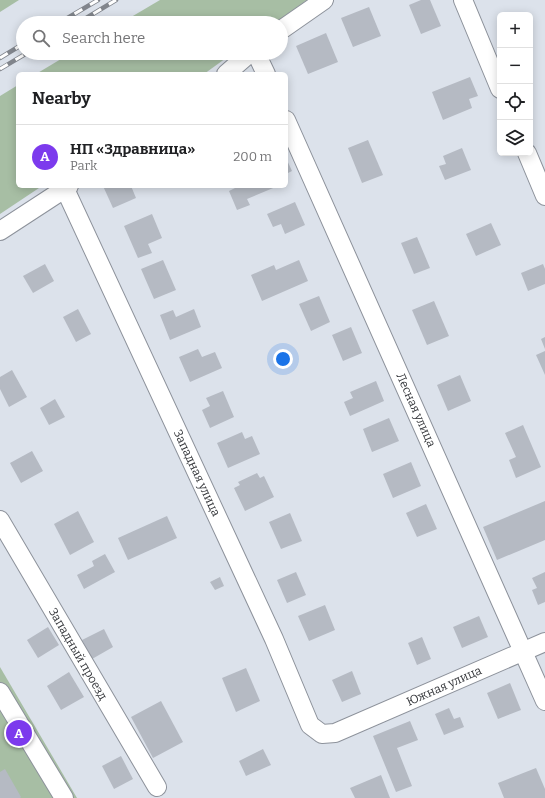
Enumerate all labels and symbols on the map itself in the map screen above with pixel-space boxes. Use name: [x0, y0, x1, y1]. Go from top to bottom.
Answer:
your location: [273, 349, 293, 369]
street label: Лесная улица: [393, 371, 439, 450]
street label: Западная улица: [171, 427, 223, 519]
street label: Западный проезд: [46, 605, 110, 703]
street label: Южная улица: [404, 663, 484, 709]
pin: A: [6, 718, 32, 748]

